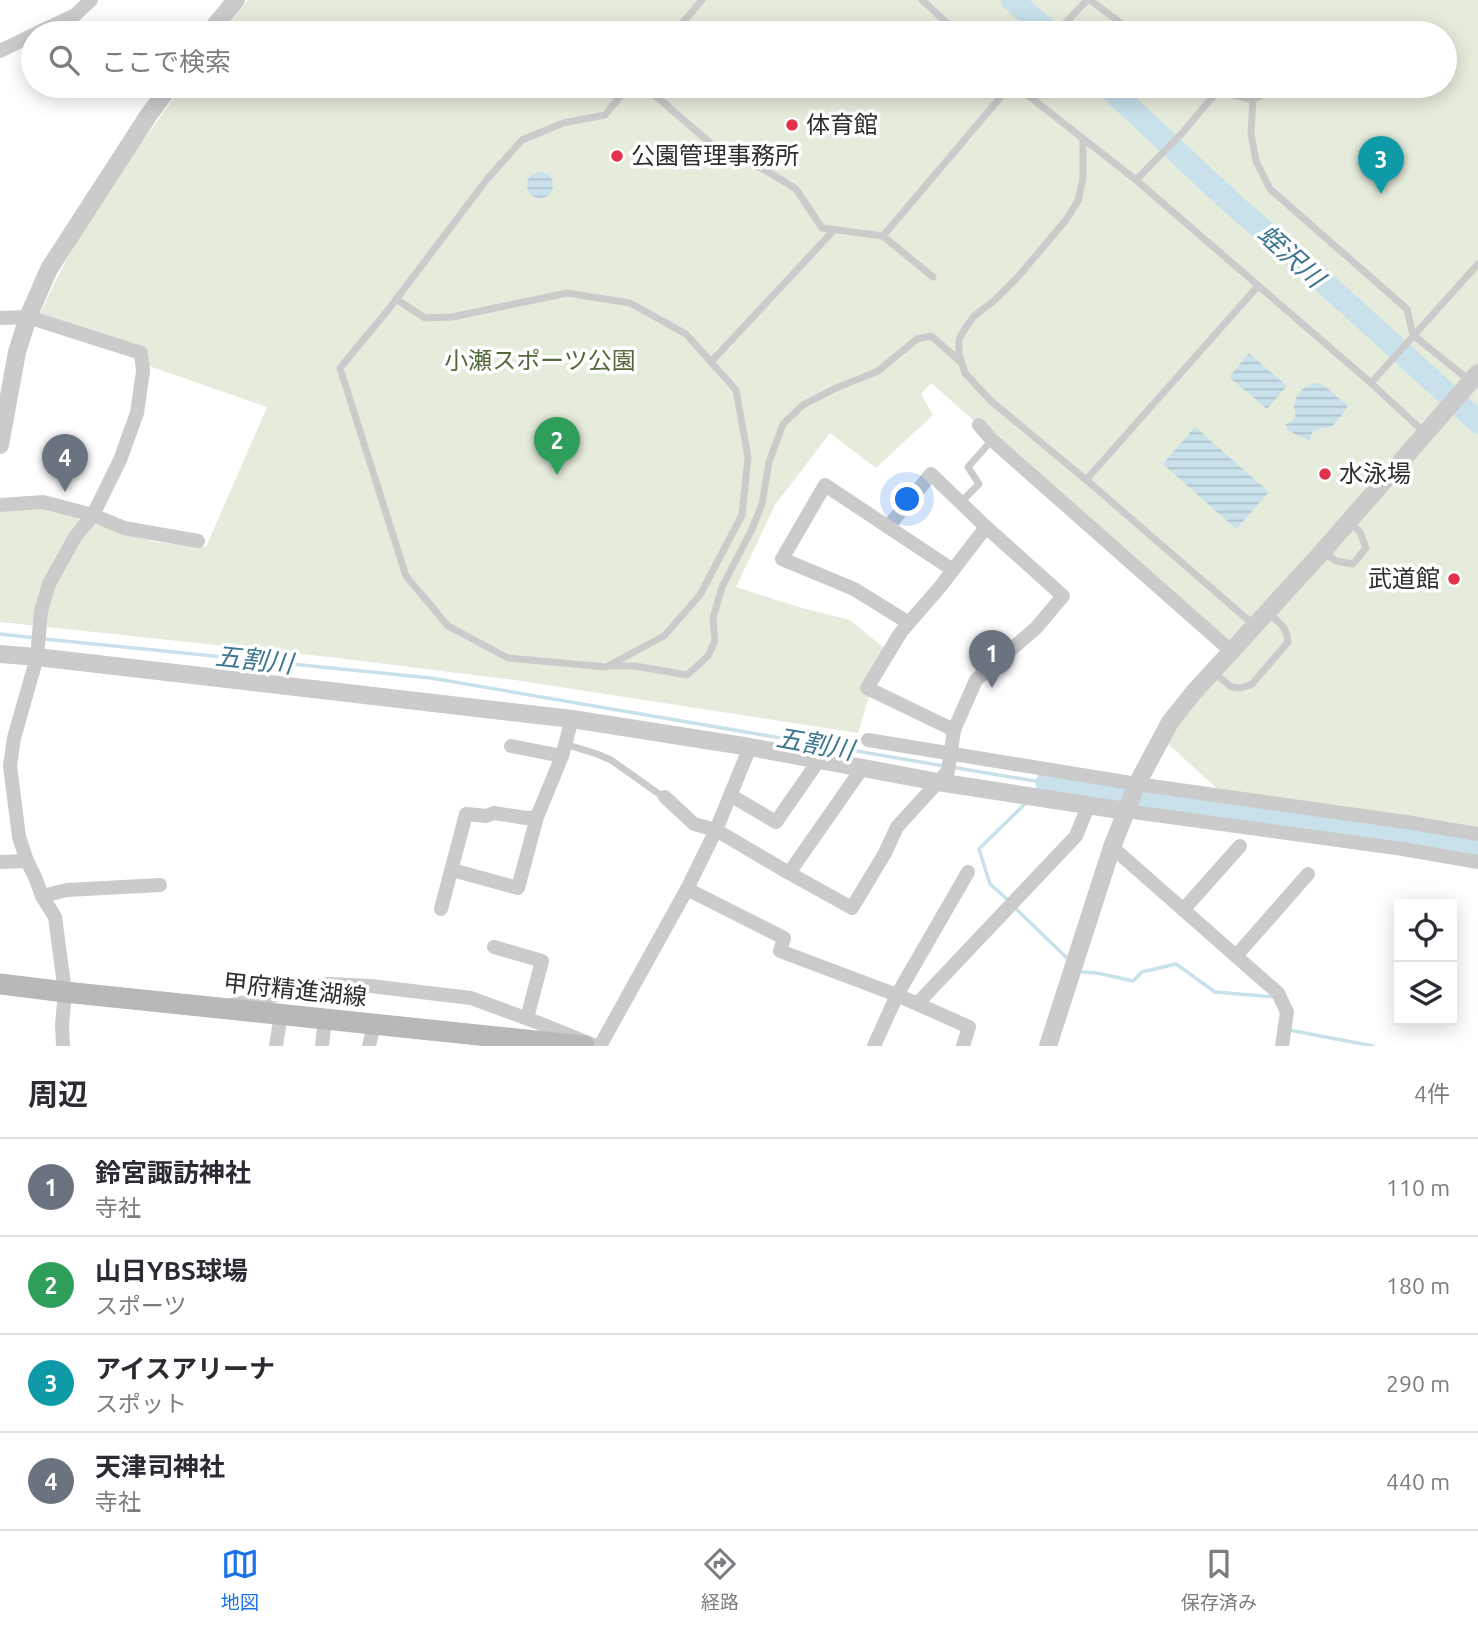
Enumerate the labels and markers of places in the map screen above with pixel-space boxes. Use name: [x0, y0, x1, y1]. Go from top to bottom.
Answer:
place label: 体育館: [806, 111, 878, 138]
marker: 体育館: [784, 117, 800, 133]
pin: 3: [1358, 136, 1404, 194]
place label: 公園管理事務所: [631, 142, 799, 169]
marker: 公園管理事務所: [609, 148, 625, 164]
pin: 2: [534, 417, 580, 475]
pin: 4: [42, 434, 88, 492]
place label: 水泳場: [1339, 460, 1411, 487]
marker: 水泳場: [1317, 466, 1333, 482]
place label: 武道館: [1368, 565, 1440, 592]
marker: 武道館: [1446, 571, 1462, 587]
pin: 1: [969, 630, 1015, 688]

